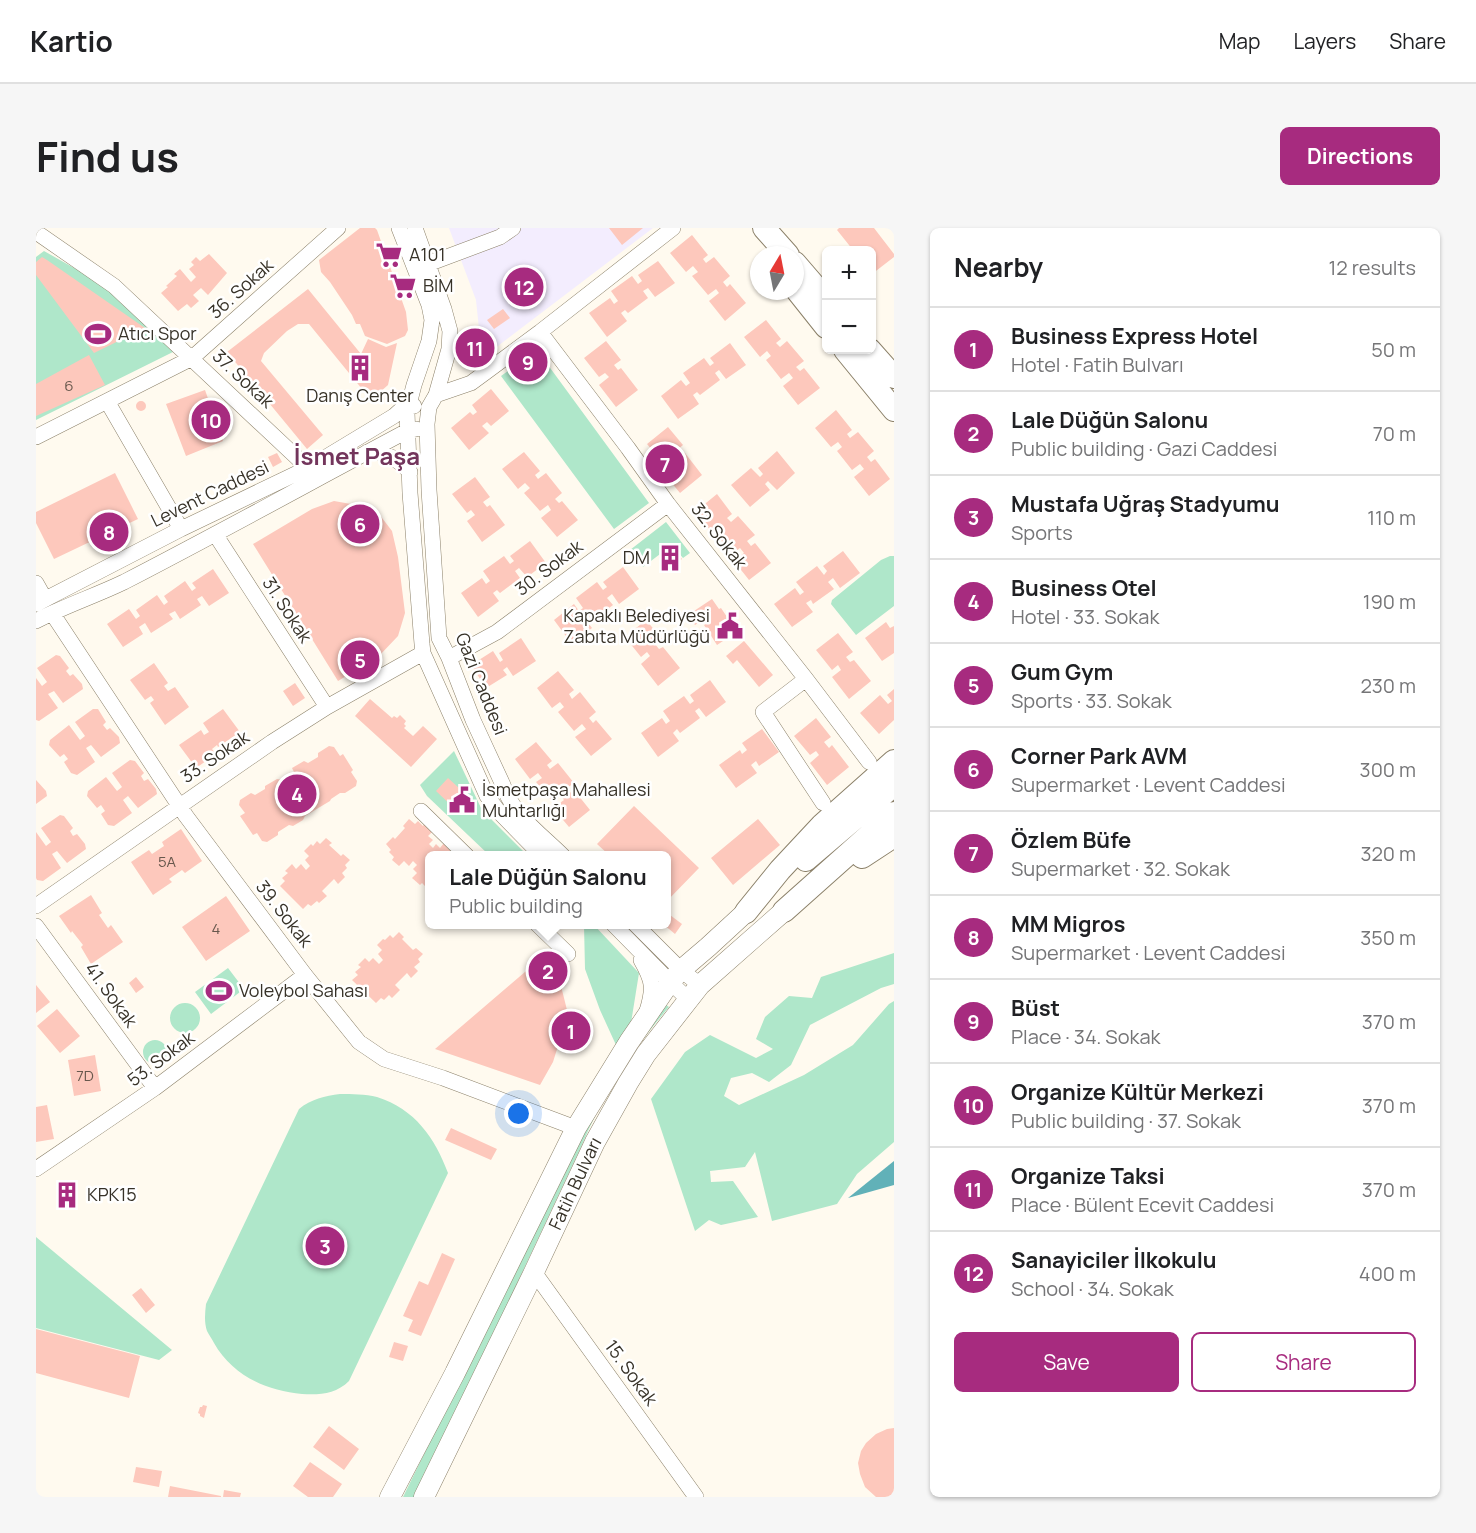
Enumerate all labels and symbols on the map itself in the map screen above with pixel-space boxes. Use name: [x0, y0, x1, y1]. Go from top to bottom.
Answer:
supermarket icon: A101: [374, 240, 404, 270]
place label: A101: [409, 242, 445, 266]
north arrow: [750, 246, 804, 300]
street label: 36. Sokak: [203, 252, 278, 324]
pin: 12: [504, 264, 544, 310]
supermarket icon: BİM: [388, 271, 418, 301]
place label: BİM: [423, 273, 453, 297]
sports icon: Atıcı Spor: [83, 319, 113, 349]
place label: Atıcı Spor: [118, 321, 197, 345]
pin: 11: [456, 326, 494, 370]
pin: 9: [508, 340, 548, 384]
street label: 37. Sokak: [208, 344, 280, 414]
building icon: Danış Center: [345, 353, 375, 383]
house number: 6: [64, 375, 74, 396]
place label: Danış Center: [306, 383, 414, 407]
pin: 10: [192, 398, 231, 442]
district label: İsmet Paşa: [294, 439, 420, 472]
pin: 7: [646, 442, 684, 486]
street label: Levent Caddesi: [147, 454, 272, 532]
street label: 32. Sokak: [686, 497, 754, 574]
pin: 6: [340, 502, 380, 546]
pin: 8: [90, 510, 128, 554]
street label: 30. Sokak: [510, 533, 588, 600]
building icon: DM: [655, 543, 685, 573]
place label: DM: [623, 545, 650, 569]
street label: 31. Sokak: [258, 572, 319, 648]
place label: Kapaklı Belediyesi Zabıta Müdürlüğü: [563, 603, 710, 648]
public building icon: Kapaklı Belediyesi Zabıta Müdürlüğü: [715, 611, 745, 641]
street label: Gazi Caddesi: [450, 629, 513, 738]
pin: 5: [340, 638, 380, 682]
street label: 33. Sokak: [176, 724, 254, 788]
pin: 4: [278, 772, 316, 816]
place label: İsmetpaşa Mahallesi Muhtarlığı: [482, 777, 651, 822]
public building icon: İsmetpaşa Mahallesi Muhtarlığı: [447, 785, 477, 815]
house number: 5A: [158, 851, 177, 872]
street label: 39. Sokak: [251, 875, 319, 953]
house number: 4: [212, 918, 221, 939]
pin: 2: [528, 948, 568, 994]
street label: 41. Sokak: [80, 957, 144, 1033]
sports icon: Voleybol Sahası: [204, 976, 234, 1006]
place label: Voleybol Sahası: [239, 978, 368, 1002]
pin: 1: [552, 1008, 590, 1054]
street label: 53. Sokak: [122, 1024, 200, 1091]
house number: 7D: [76, 1065, 94, 1086]
your location: [504, 1099, 533, 1128]
street label: Fatih Bulvarı: [542, 1132, 606, 1233]
building icon: KPK15: [52, 1180, 82, 1210]
place label: KPK15: [87, 1182, 137, 1206]
pin: 3: [306, 1224, 344, 1268]
street label: 15. Sokak: [600, 1335, 664, 1411]

